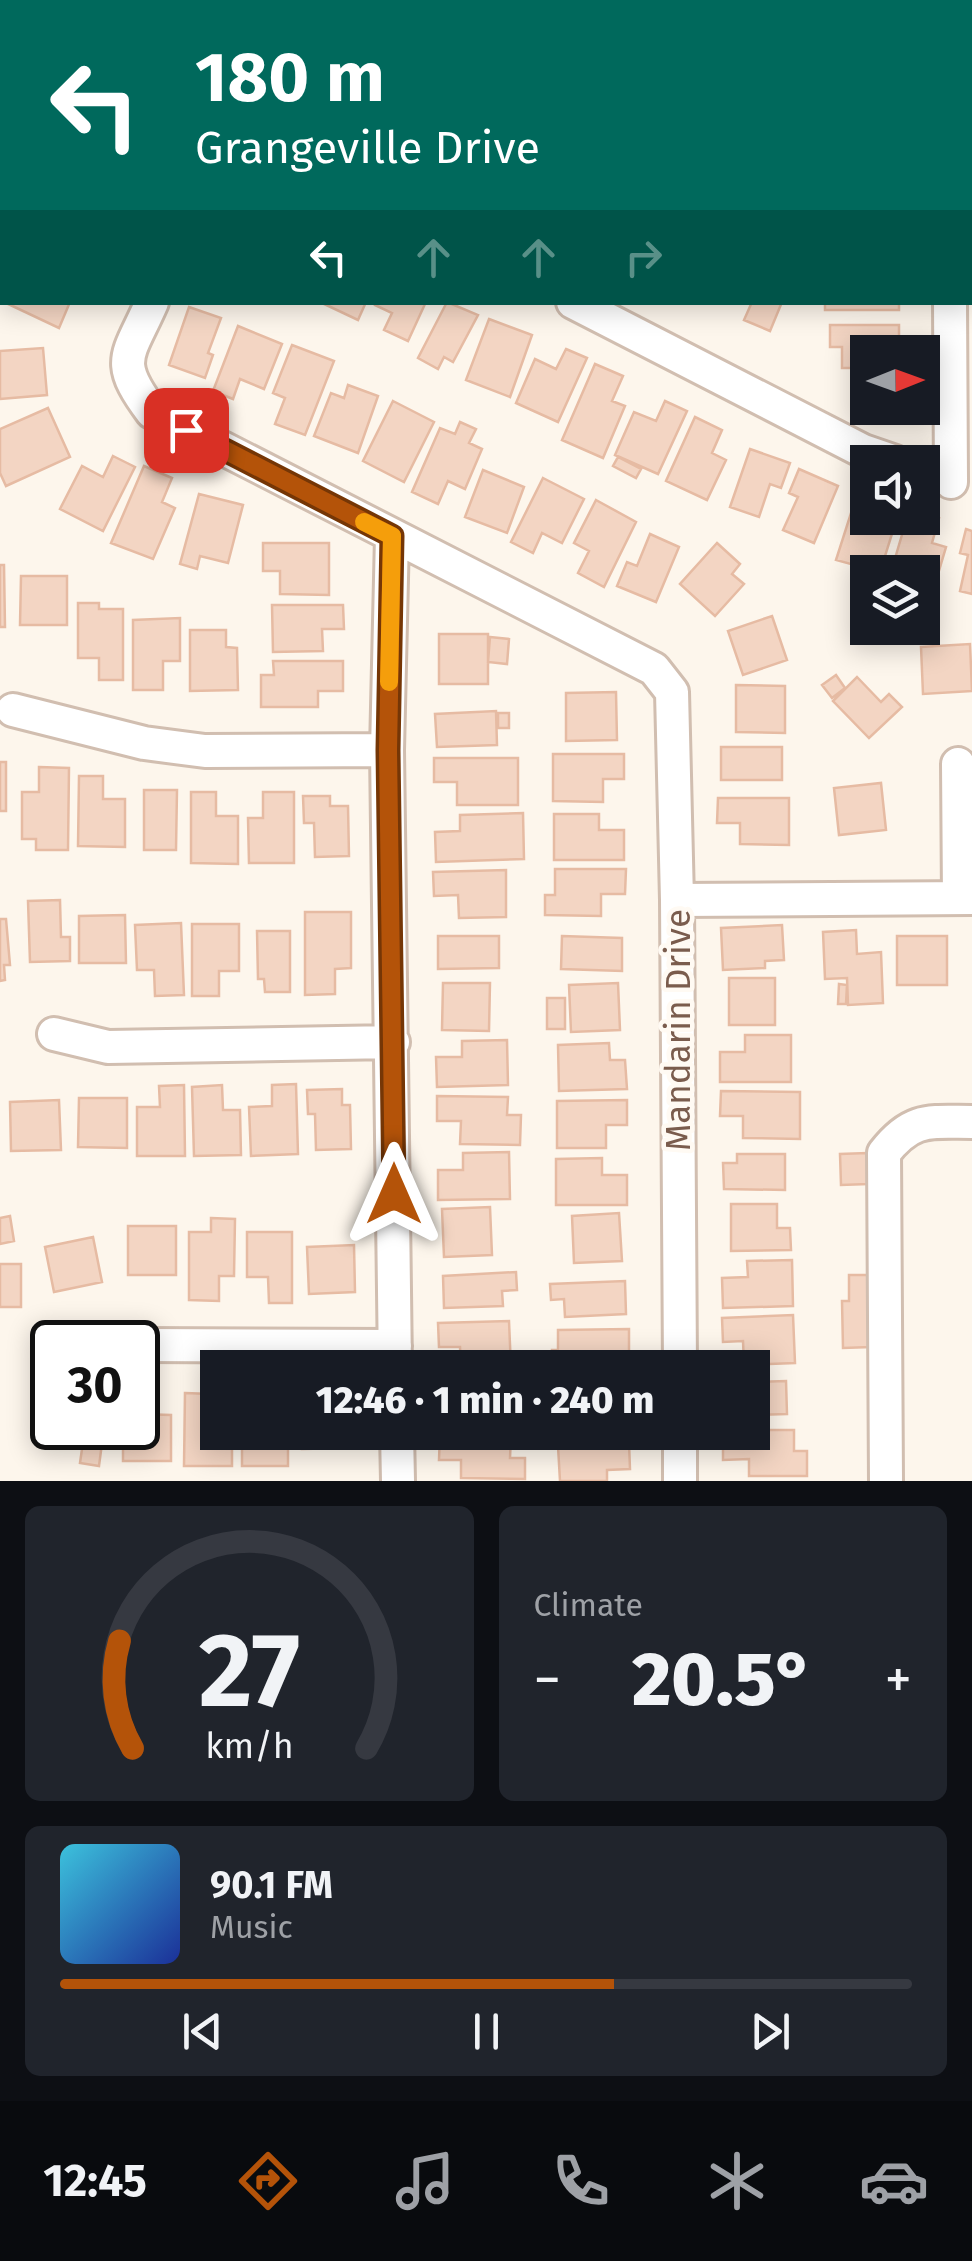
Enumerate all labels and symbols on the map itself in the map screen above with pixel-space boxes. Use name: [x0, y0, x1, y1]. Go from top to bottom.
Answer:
north arrow: [850, 335, 940, 425]
pin: [144, 388, 229, 473]
street label: Mandarin Drive: [657, 909, 699, 1151]
position arrow: [342, 1142, 446, 1246]
speed limit sign: 30: [30, 1320, 160, 1450]

